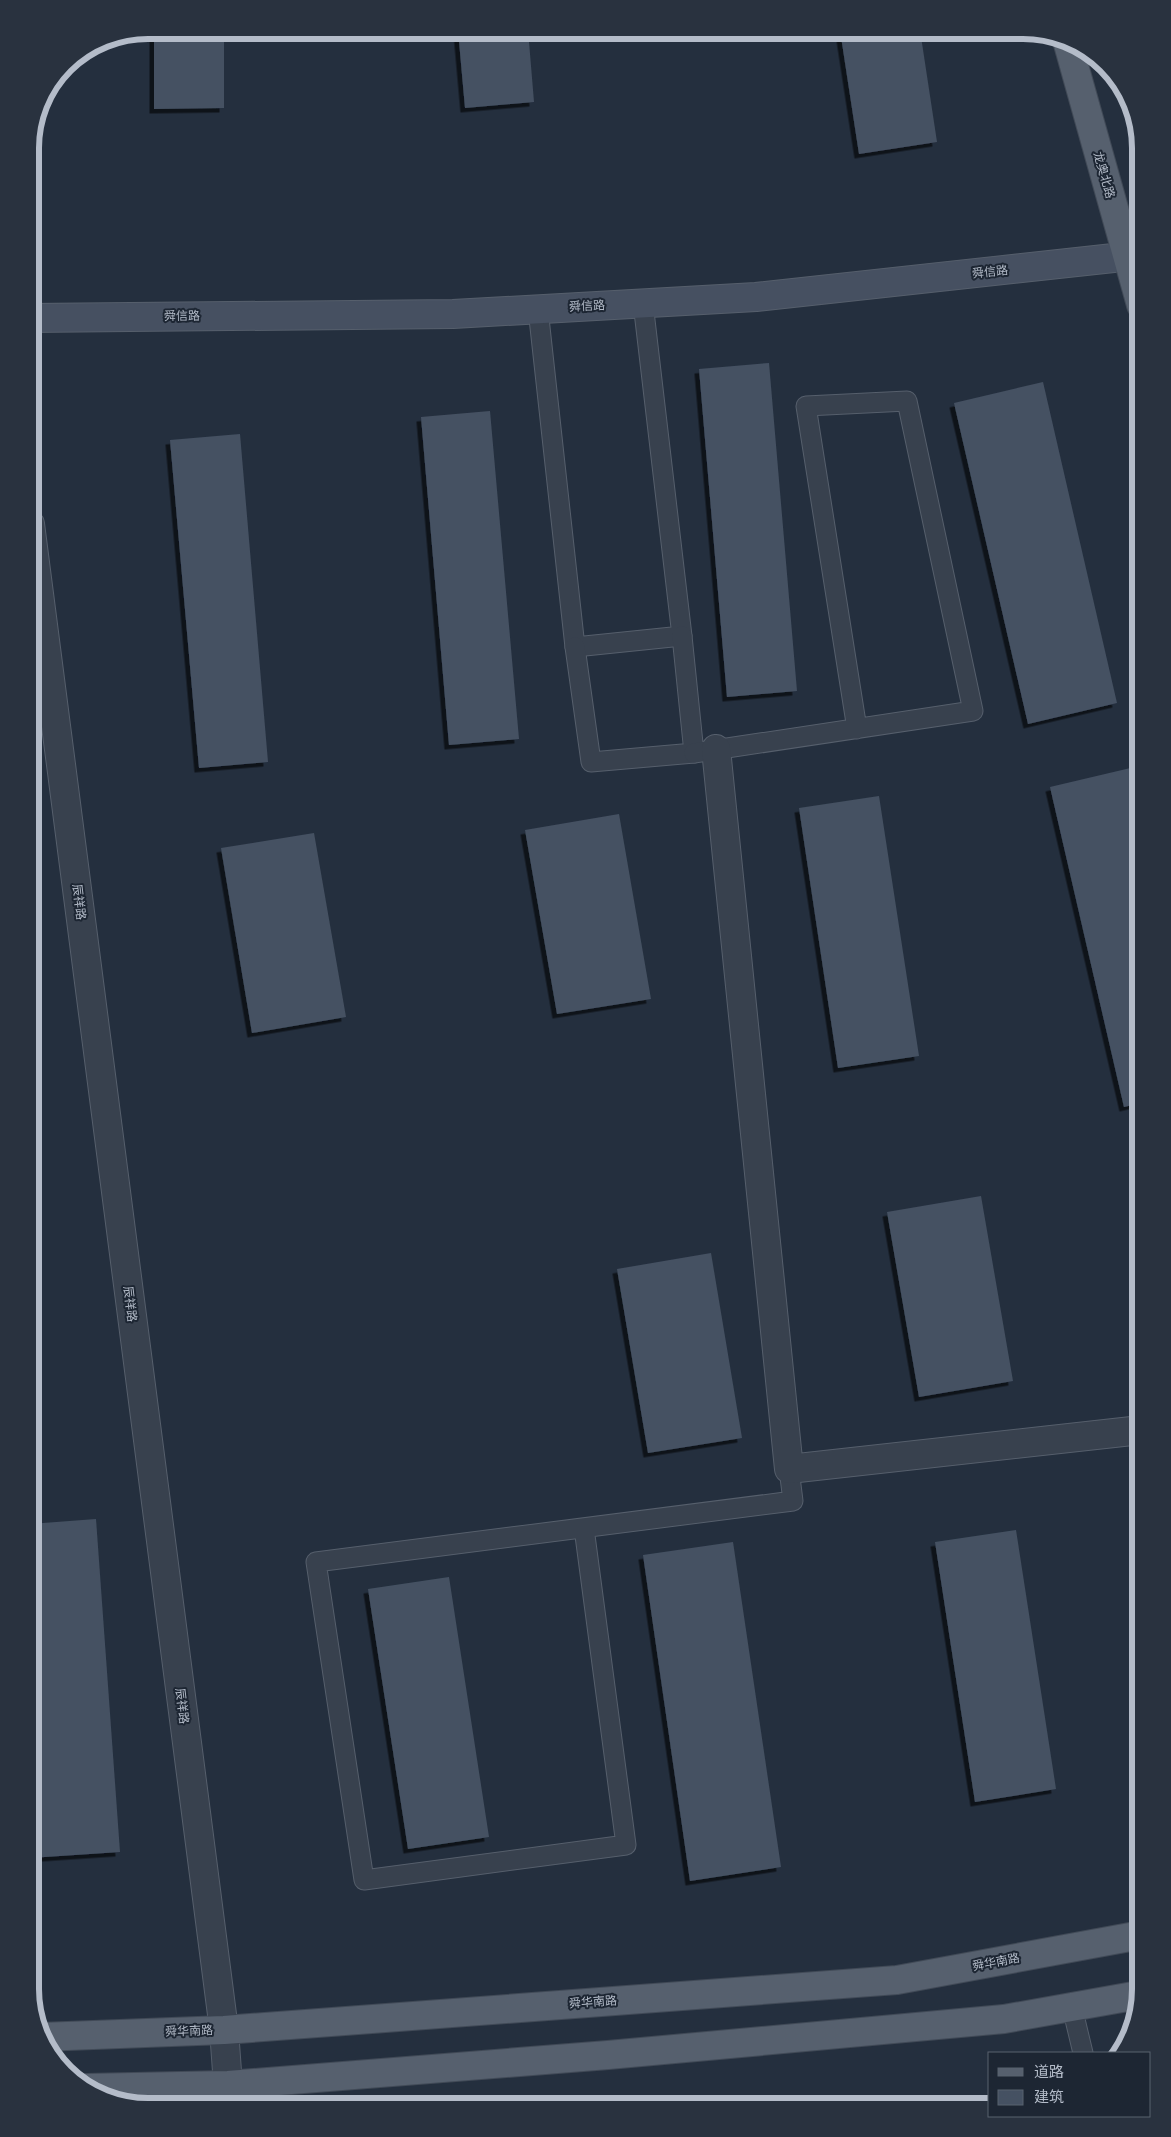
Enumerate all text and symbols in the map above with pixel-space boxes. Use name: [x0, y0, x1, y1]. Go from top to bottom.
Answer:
street label: 龙奥北路: [1091, 150, 1117, 200]
street label: 舜信路: [971, 263, 1009, 281]
street label: 舜信路: [569, 298, 605, 314]
street label: 舜信路: [164, 309, 200, 323]
street label: 辰祥路: [70, 883, 88, 921]
street label: 辰祥路: [121, 1285, 139, 1323]
street label: 辰祥路: [173, 1687, 191, 1725]
street label: 舜华南路: [971, 1951, 1021, 1973]
street label: 舜华南路: [569, 1993, 617, 2011]
street label: 舜华南路: [165, 2023, 213, 2039]
legend: [988, 2052, 1151, 2117]
text: 道路: [1034, 2063, 1064, 2081]
text: 建筑: [1034, 2088, 1064, 2106]

